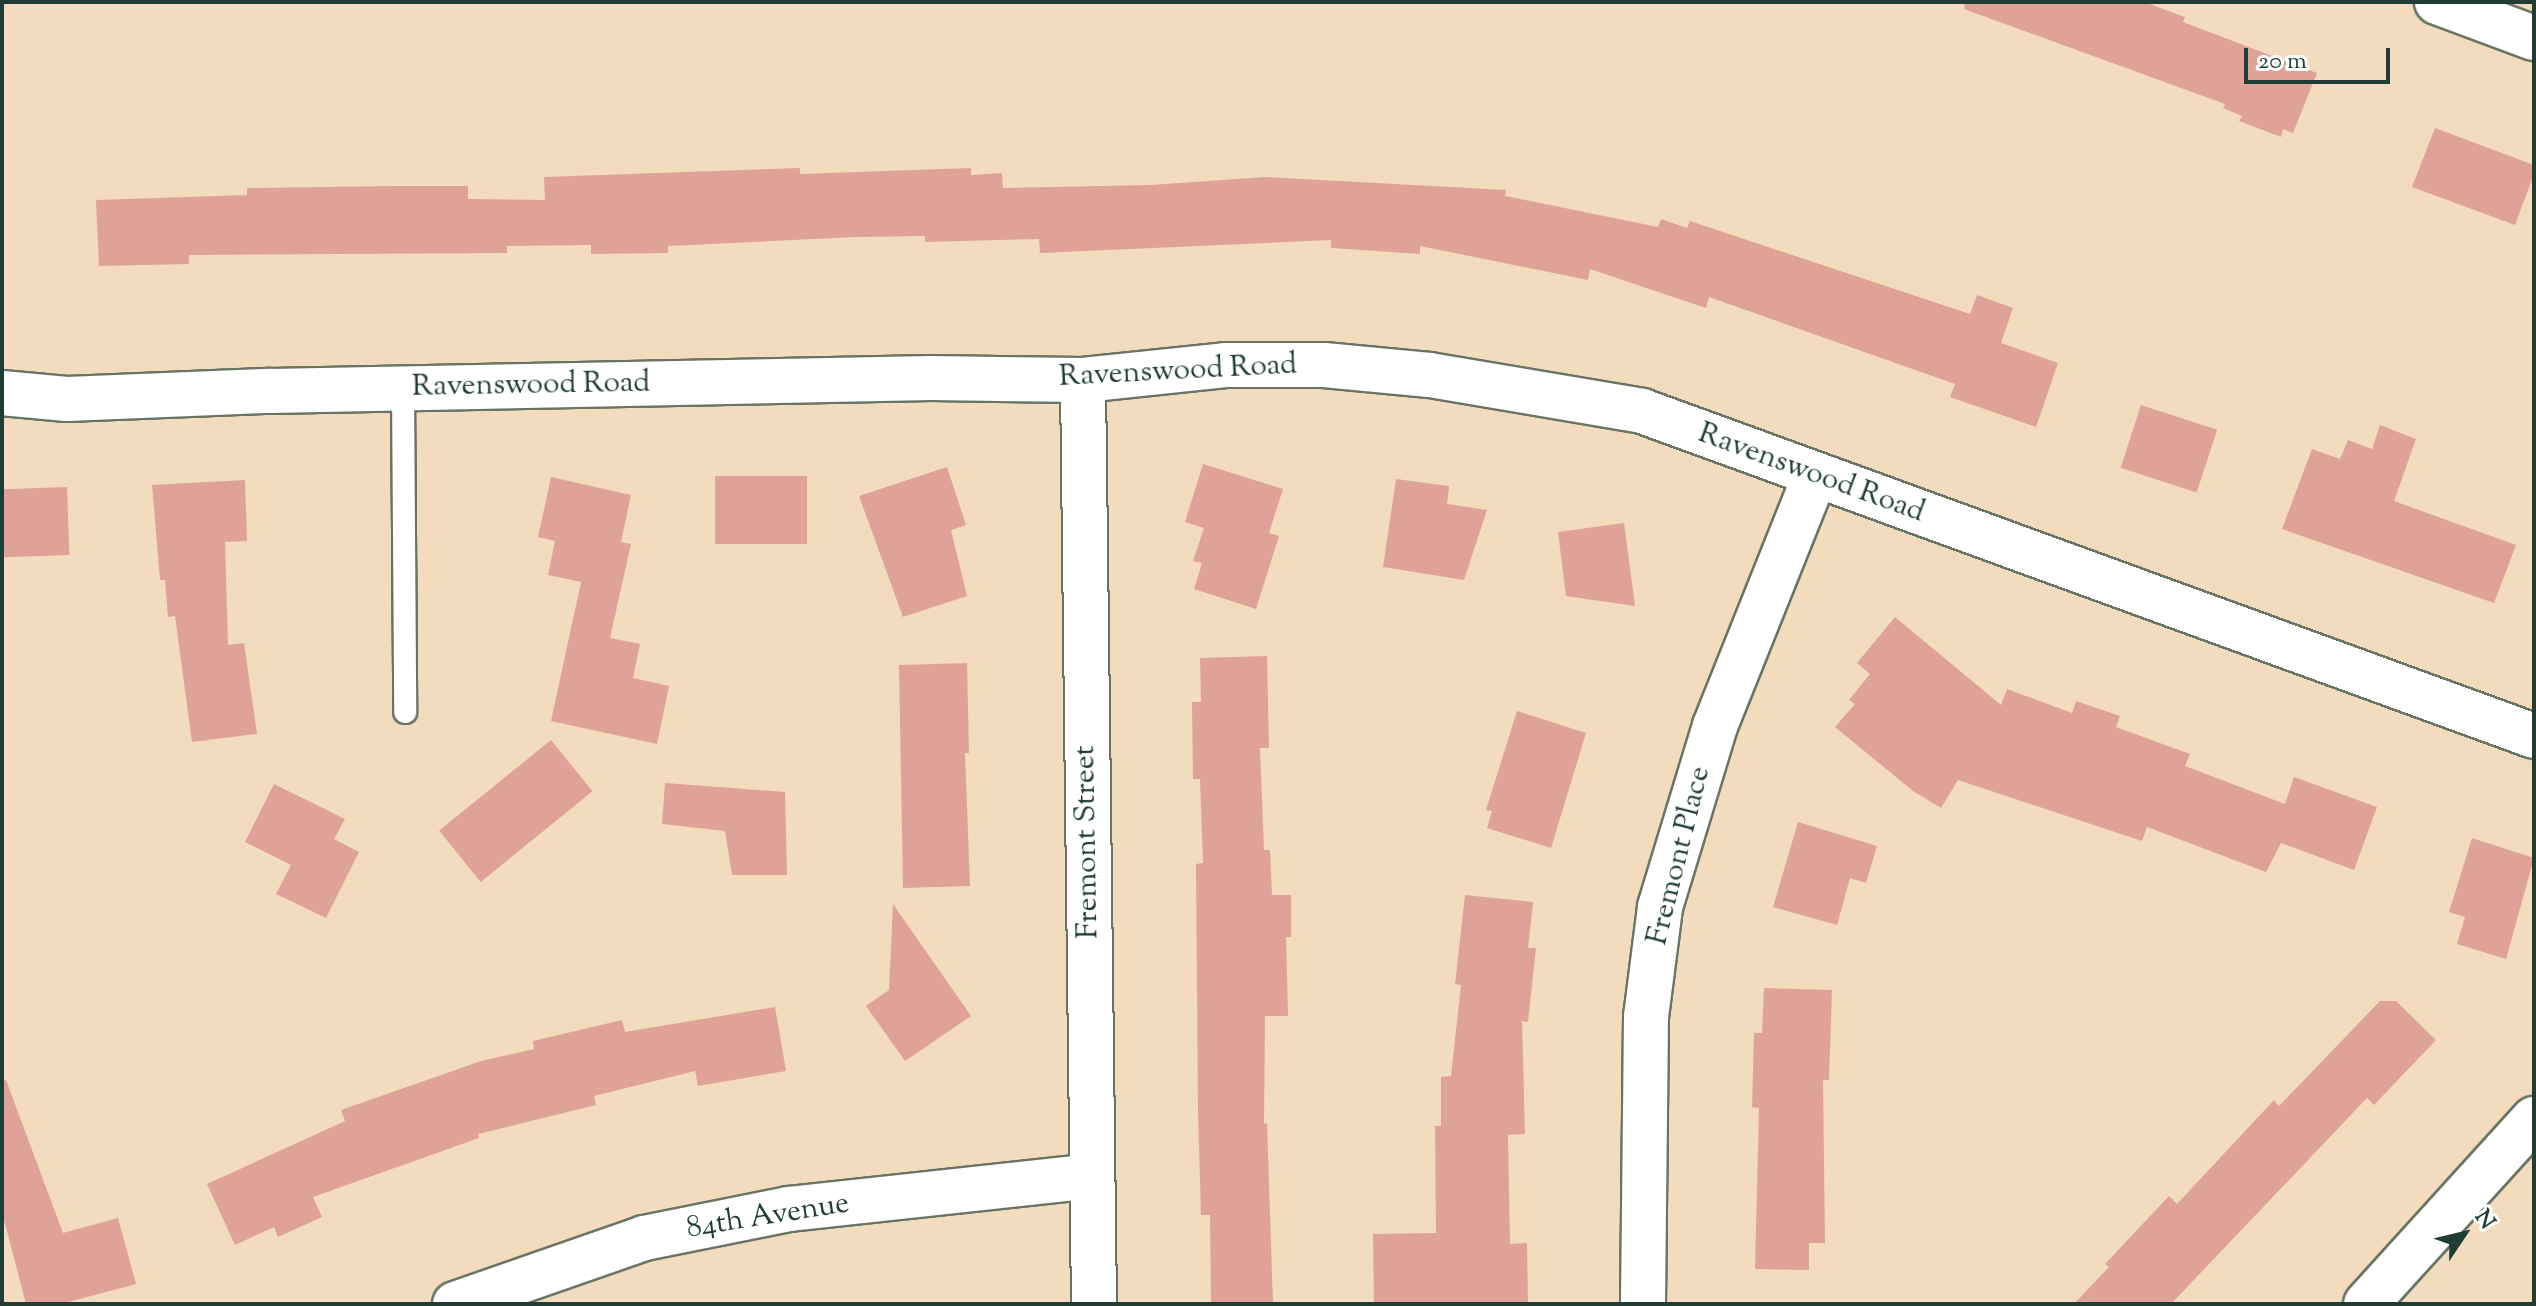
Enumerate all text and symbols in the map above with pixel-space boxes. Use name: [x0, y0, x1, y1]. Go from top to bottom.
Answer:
scale bar: [2248, 32, 2394, 82]
text: 20 m: [2258, 45, 2307, 79]
street label: Ravenswood Road: [1058, 348, 1298, 396]
street label: Ravenswood Road: [411, 366, 651, 406]
street label: Ravenswood Road: [1693, 416, 1929, 532]
street label: Fremont Street: [1068, 745, 1108, 939]
street label: Fremont Place: [1640, 763, 1720, 949]
street label: 84th Avenue: [684, 1186, 852, 1248]
north arrow: [2424, 1194, 2504, 1274]
text: N: [2466, 1204, 2502, 1237]

